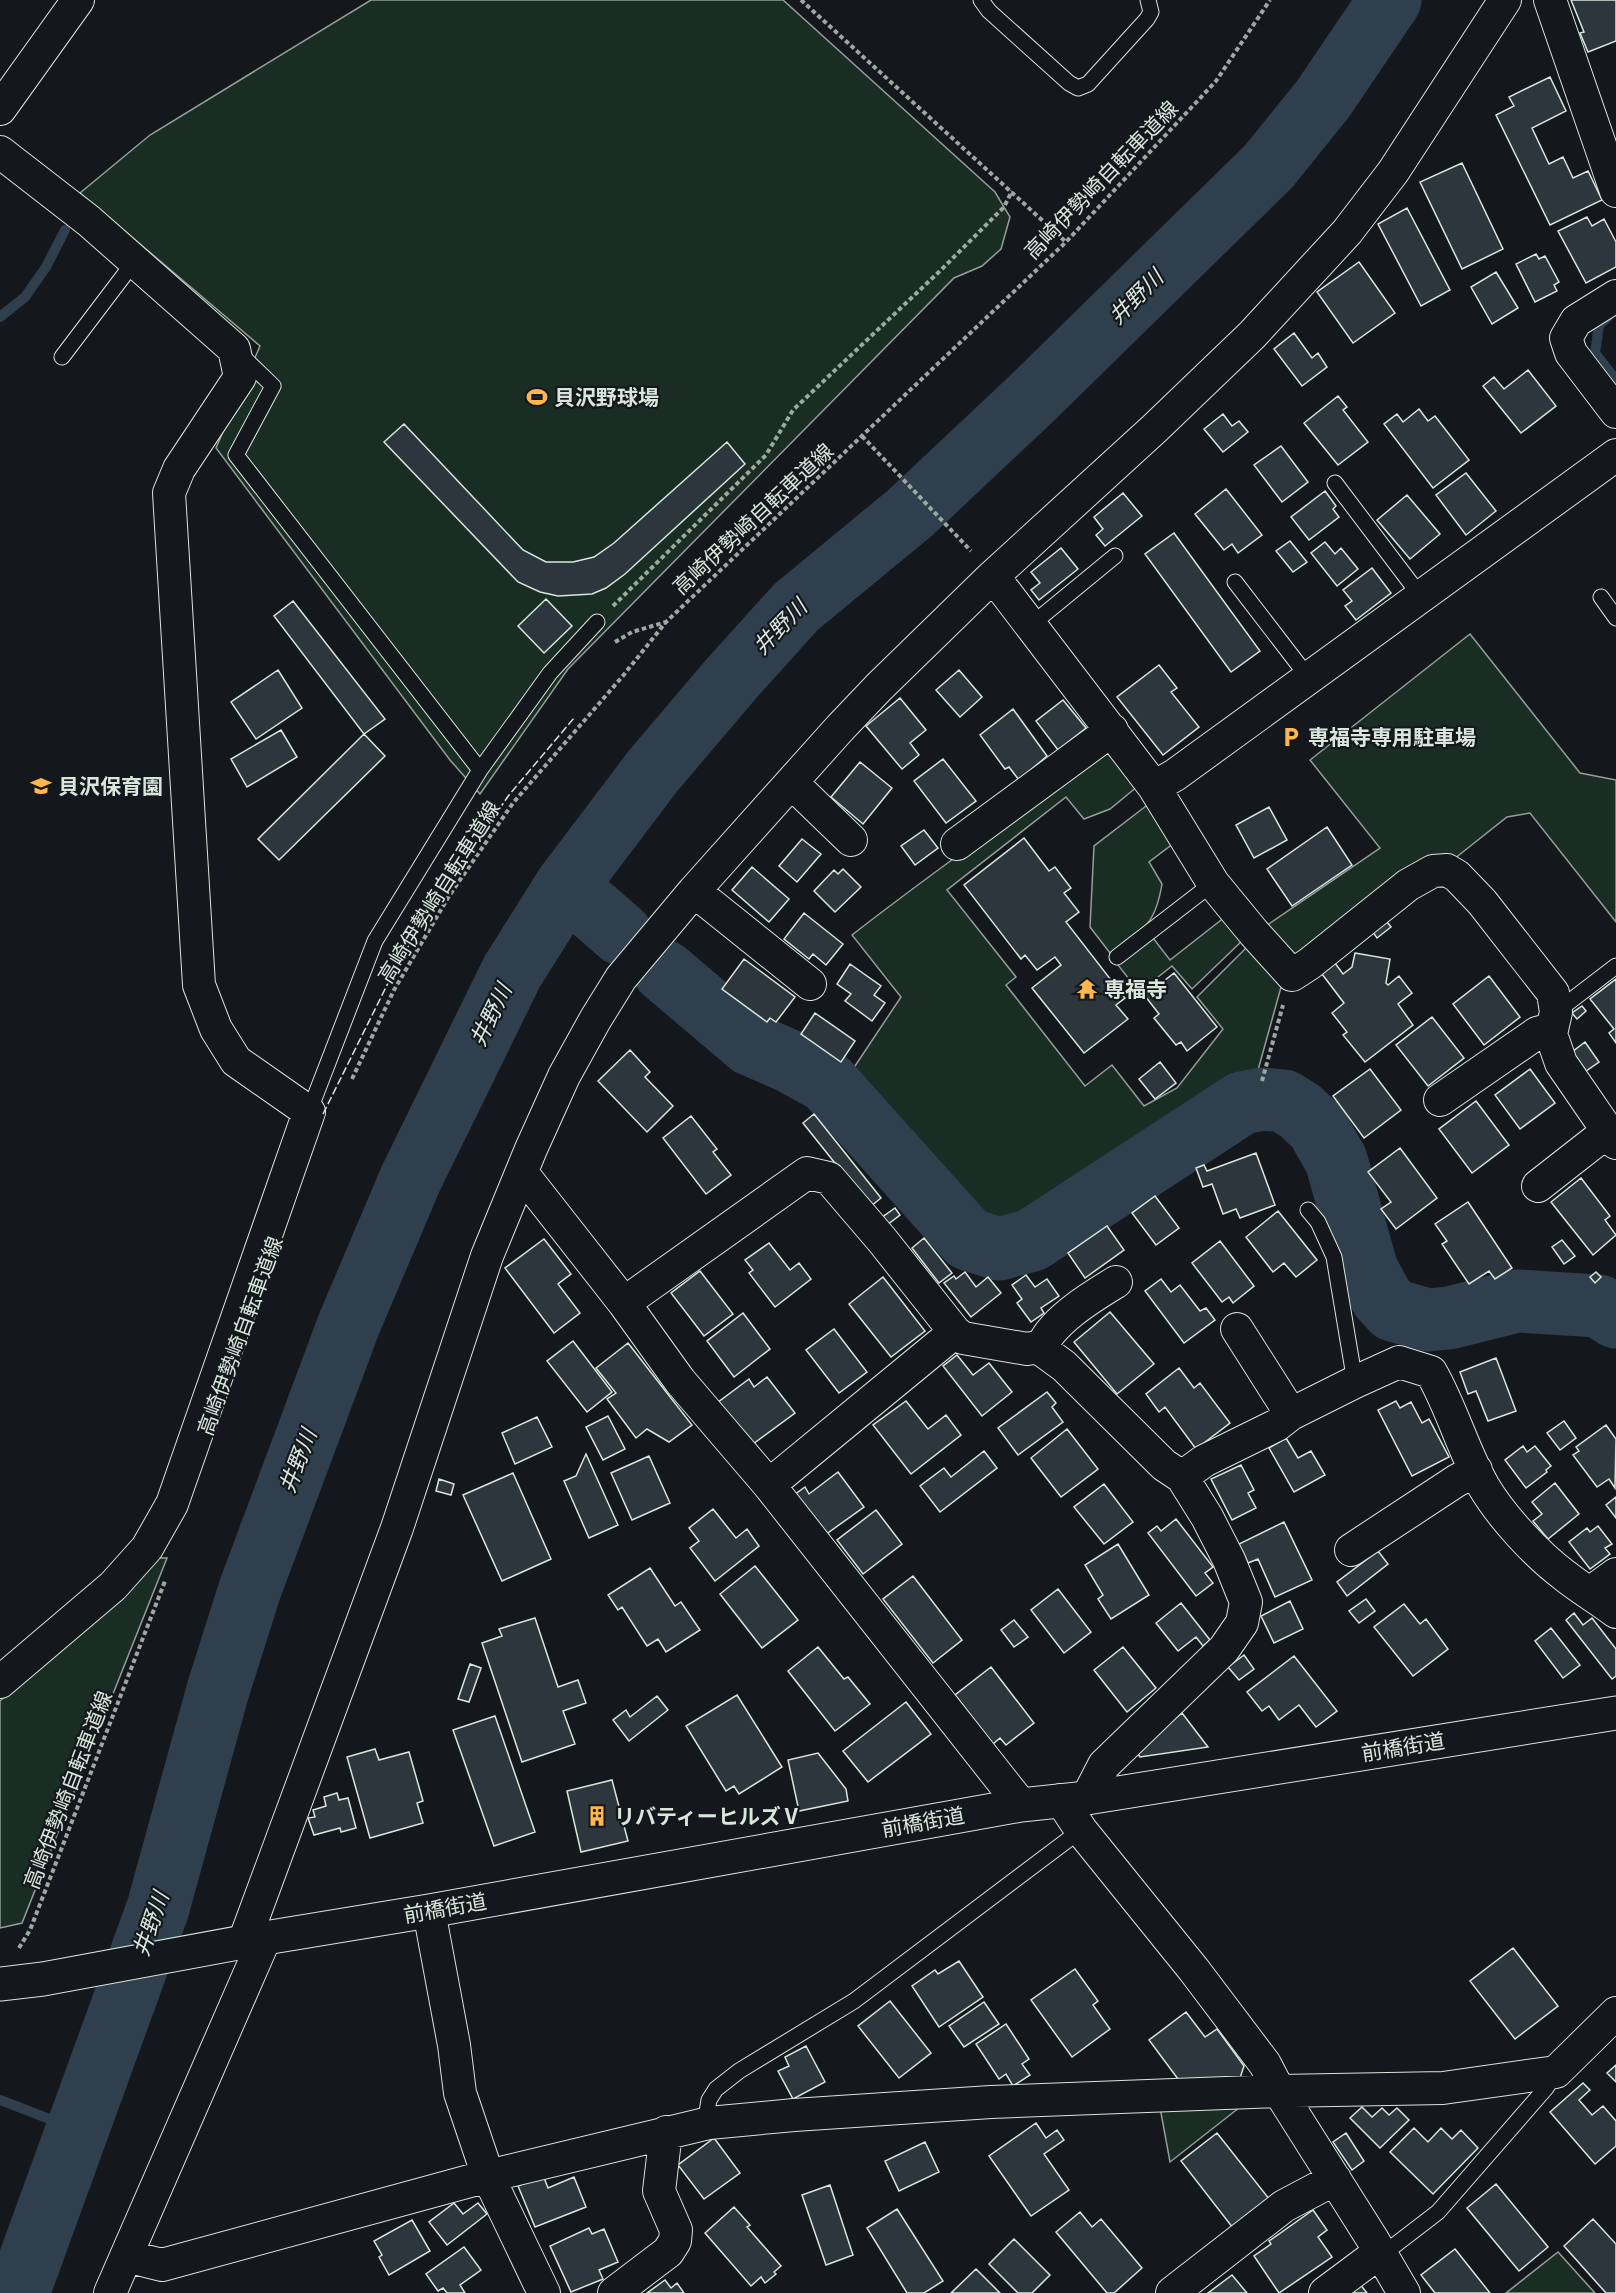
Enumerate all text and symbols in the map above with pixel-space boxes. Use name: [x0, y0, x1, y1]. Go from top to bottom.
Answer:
street label: 高崎伊勢崎自転車道線: [1019, 96, 1183, 264]
water label: 井野川: [1103, 263, 1170, 330]
sports icon: 貝沢野球場: [525, 385, 549, 409]
place label: 貝沢野球場: [554, 385, 659, 410]
street label: 高崎伊勢崎自転車道線: [668, 438, 838, 600]
water label: 井野川: [747, 592, 814, 660]
parking icon: 専福寺専用駐車場: [1279, 725, 1303, 749]
place label: 専福寺専用駐車場: [1308, 725, 1476, 750]
school or university icon: 貝沢保育園: [29, 774, 53, 798]
place label: 貝沢保育園: [58, 774, 163, 799]
street label: 高崎伊勢崎自転車道線: [373, 796, 505, 988]
temple icon: 専福寺: [1075, 977, 1099, 1001]
place label: 専福寺: [1104, 977, 1167, 1002]
water label: 井野川: [464, 978, 518, 1051]
street label: 高崎伊勢崎自転車道線: [192, 1233, 288, 1439]
water label: 井野川: [274, 1423, 323, 1497]
street label: 高崎伊勢崎自転車道線: [19, 1687, 117, 1893]
street label: 前橋街道: [1360, 1728, 1446, 1766]
street label: 前橋街道: [879, 1802, 967, 1842]
building icon: リバティーヒルズⅤ: [585, 1804, 609, 1828]
place label: リバティーヒルズⅤ: [614, 1804, 802, 1829]
water label: 井野川: [127, 1887, 175, 1960]
street label: 前橋街道: [401, 1888, 489, 1928]

